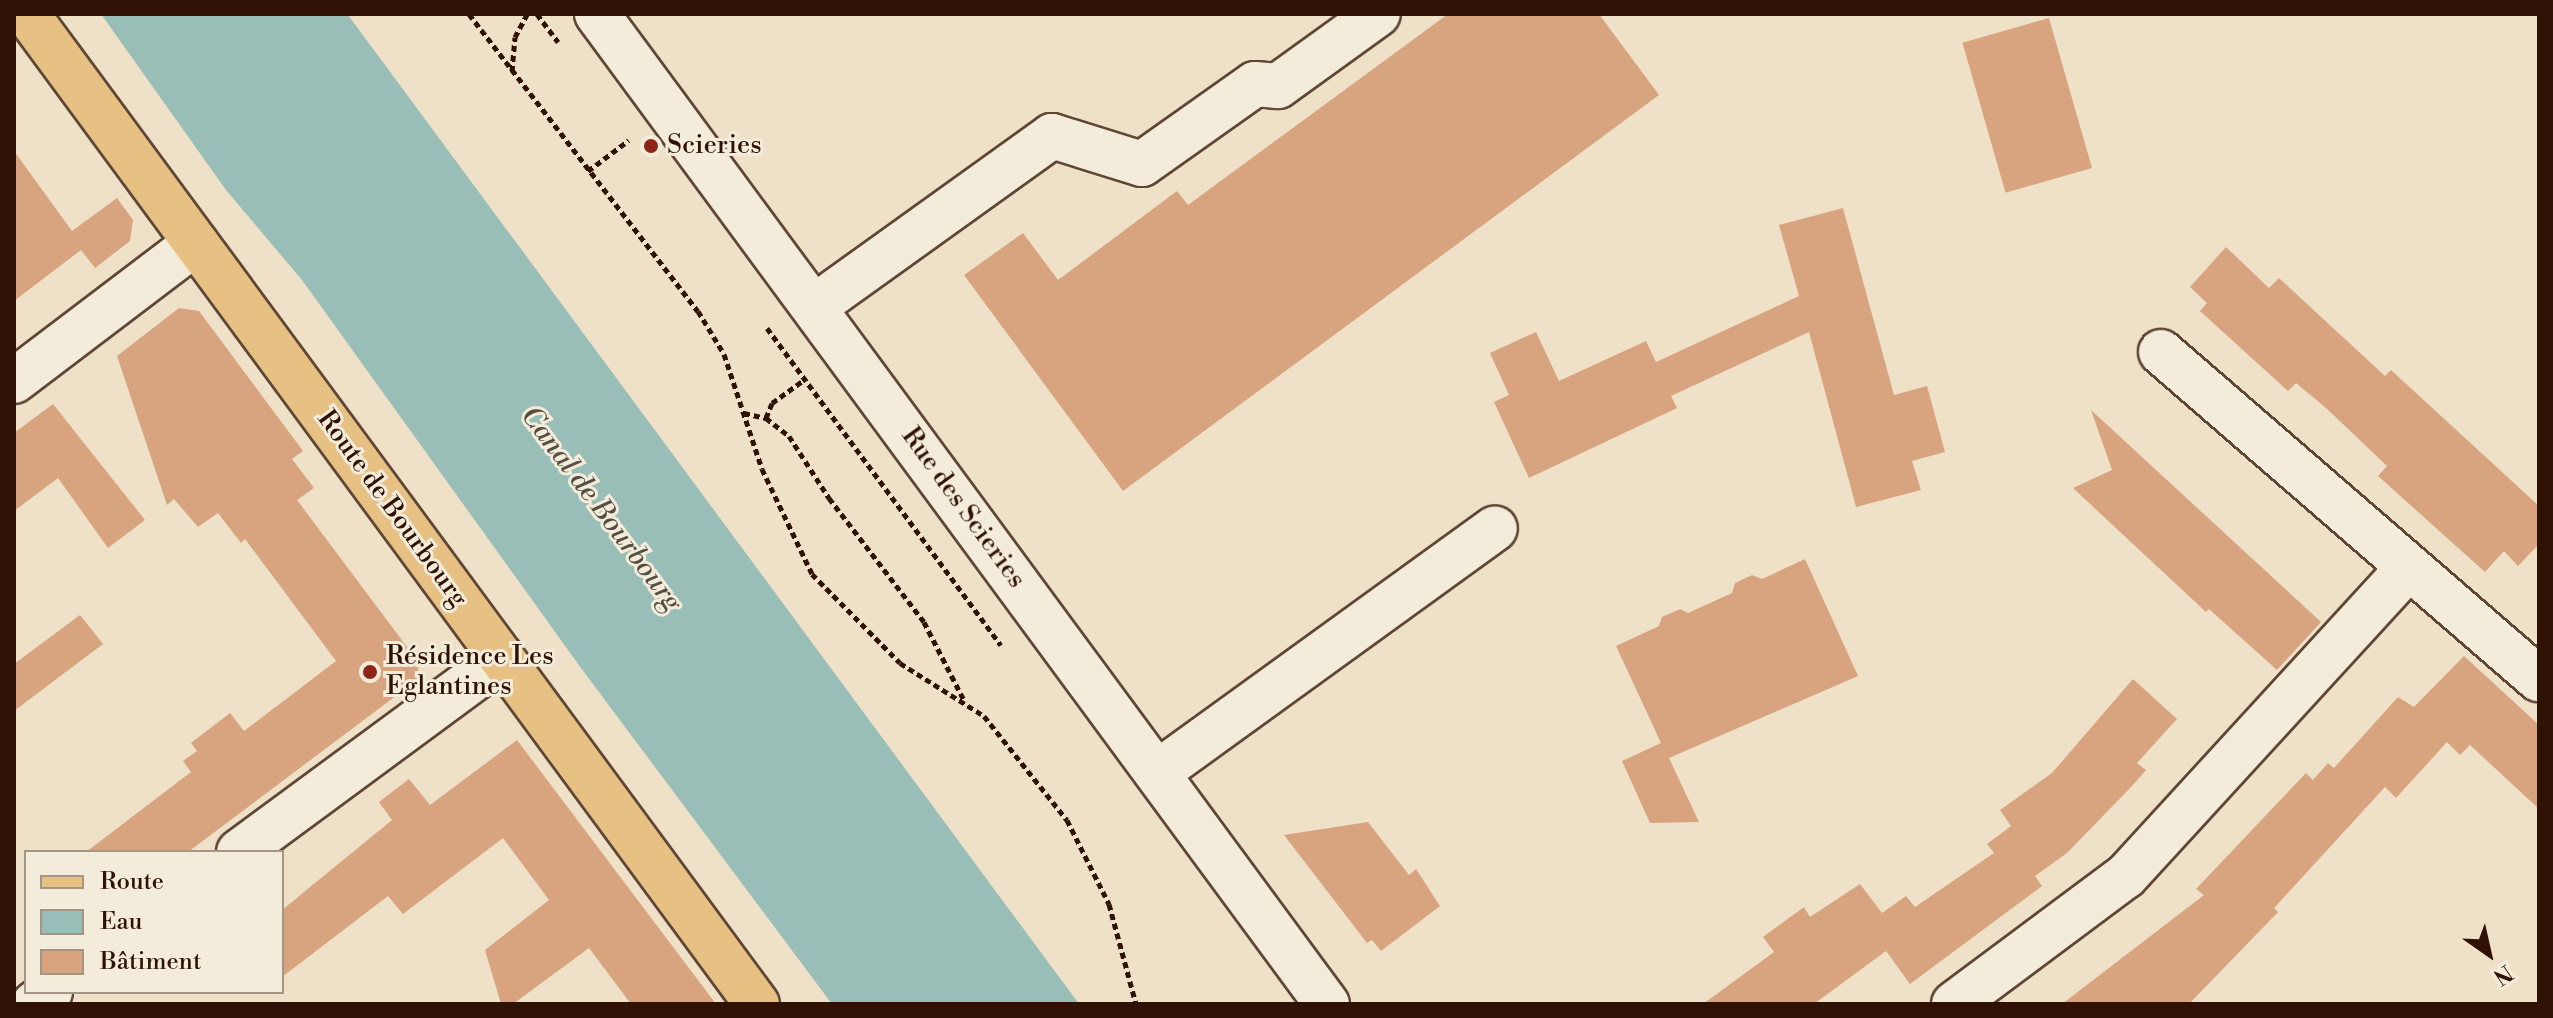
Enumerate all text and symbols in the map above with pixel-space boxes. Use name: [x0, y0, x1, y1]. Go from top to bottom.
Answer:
place label: Scieries: [667, 130, 762, 162]
marker: Scieries: [642, 137, 660, 155]
water label: Canal de Bourbourg: [513, 400, 689, 618]
street label: Route de Bourbourg: [310, 405, 474, 613]
street label: Rue des Scieries: [894, 422, 1032, 594]
place label: Résidence Les Eglantines: [386, 641, 554, 702]
marker: Résidence Les Eglantines: [361, 663, 379, 681]
legend: [24, 850, 284, 994]
text: Route: [100, 867, 164, 897]
text: Eau: [100, 907, 142, 937]
north arrow: [2449, 914, 2529, 994]
text: Bâtiment: [100, 947, 201, 977]
text: N: [2488, 958, 2517, 990]

